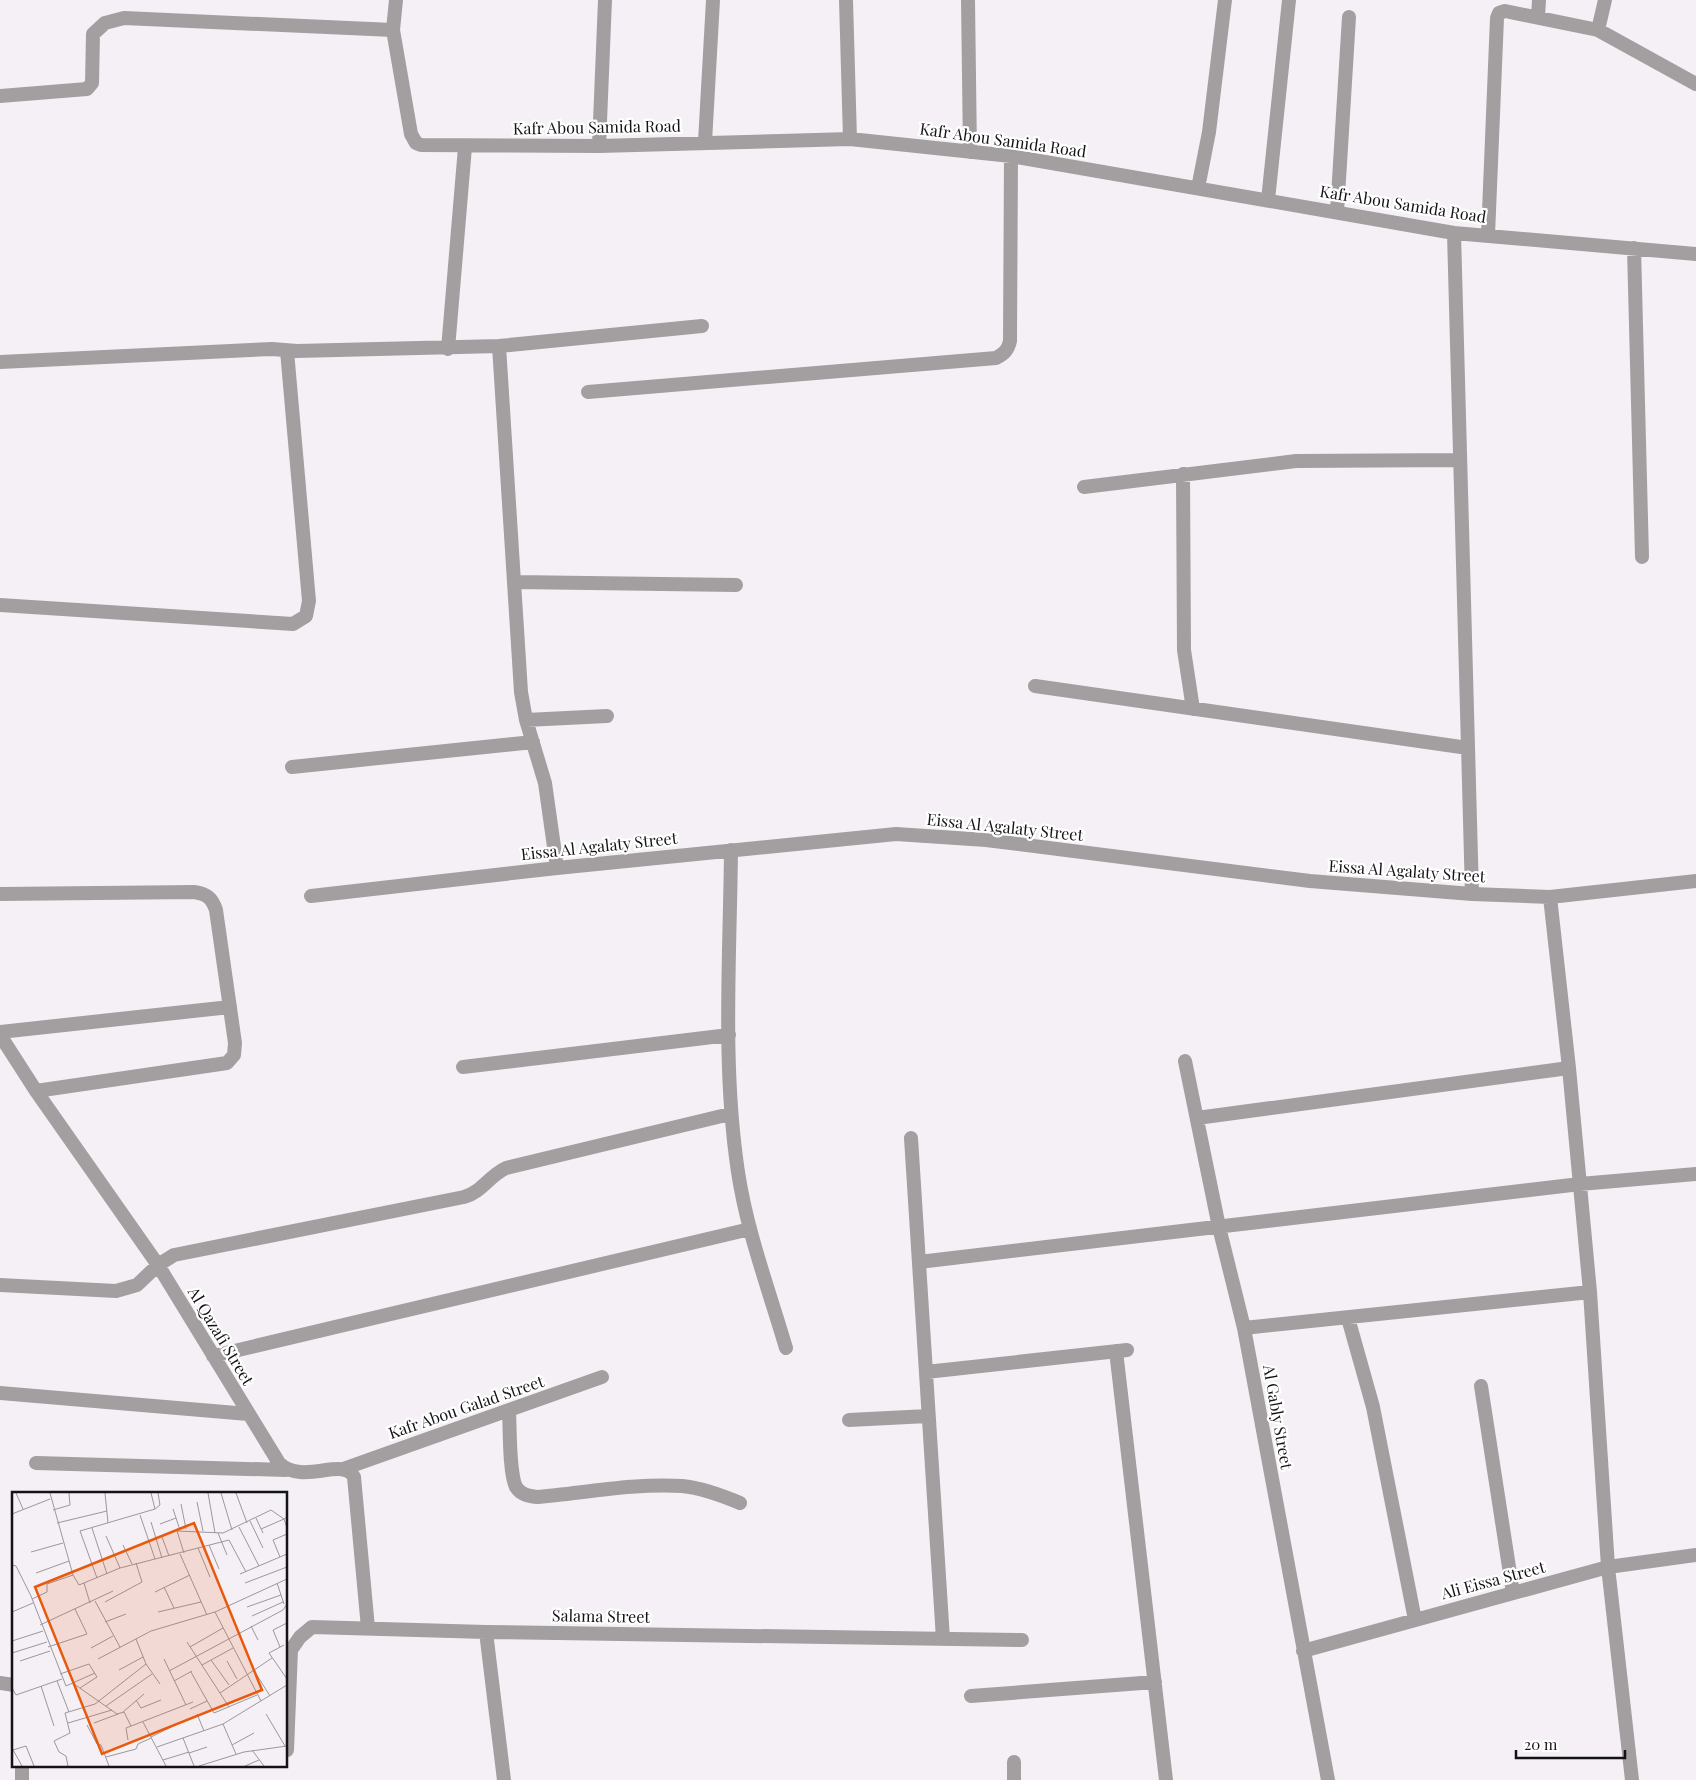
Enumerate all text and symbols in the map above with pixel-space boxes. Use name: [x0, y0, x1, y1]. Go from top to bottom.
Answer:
street label: Kafr Abou Samida Road: [513, 115, 681, 138]
street label: Kafr Abou Samida Road: [918, 117, 1088, 162]
street label: Kafr Abou Samida Road: [1318, 180, 1488, 227]
street label: Eissa Al Agalaty Street: [926, 808, 1085, 845]
street label: Eissa Al Agalaty Street: [520, 827, 679, 864]
street label: Eissa Al Agalaty Street: [1328, 855, 1487, 886]
street label: Al Qazafi Street: [183, 1282, 259, 1389]
street label: Al Gably Street: [1259, 1362, 1298, 1471]
street label: Kafr Abou Galad Street: [385, 1370, 547, 1443]
inset map: [12, 1492, 288, 1768]
street label: Ali Eissa Street: [1438, 1555, 1547, 1604]
street label: Salama Street: [552, 1604, 651, 1627]
scale bar: [1516, 1728, 1625, 1760]
text: 20 m: [1524, 1734, 1558, 1754]

